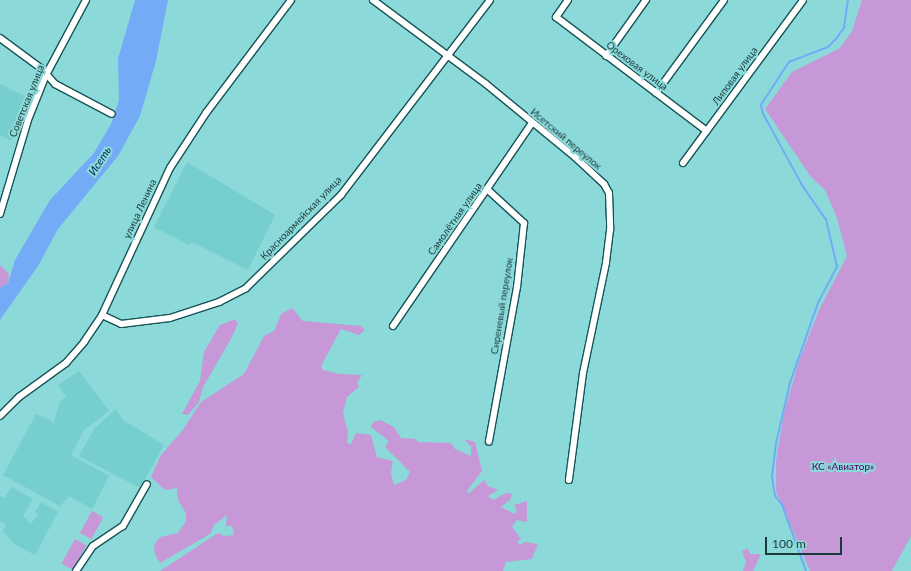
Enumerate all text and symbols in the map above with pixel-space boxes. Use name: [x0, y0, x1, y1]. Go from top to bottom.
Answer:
street label: Ореховая улица: [604, 39, 670, 93]
street label: Липовая улица: [710, 45, 760, 107]
street label: Советская улица: [7, 63, 47, 139]
street label: Исетский переулок: [528, 106, 604, 172]
water label: Исеть: [86, 144, 114, 178]
street label: Красноармейская улица: [258, 174, 344, 262]
street label: улица Ленина: [121, 177, 159, 241]
street label: Самолётная улица: [425, 180, 485, 258]
street label: Сиреневый переулок: [488, 257, 516, 355]
park label: КС «Авиатор»: [812, 461, 874, 473]
scale bar: [767, 529, 844, 555]
text: 100 m: [772, 536, 806, 551]

